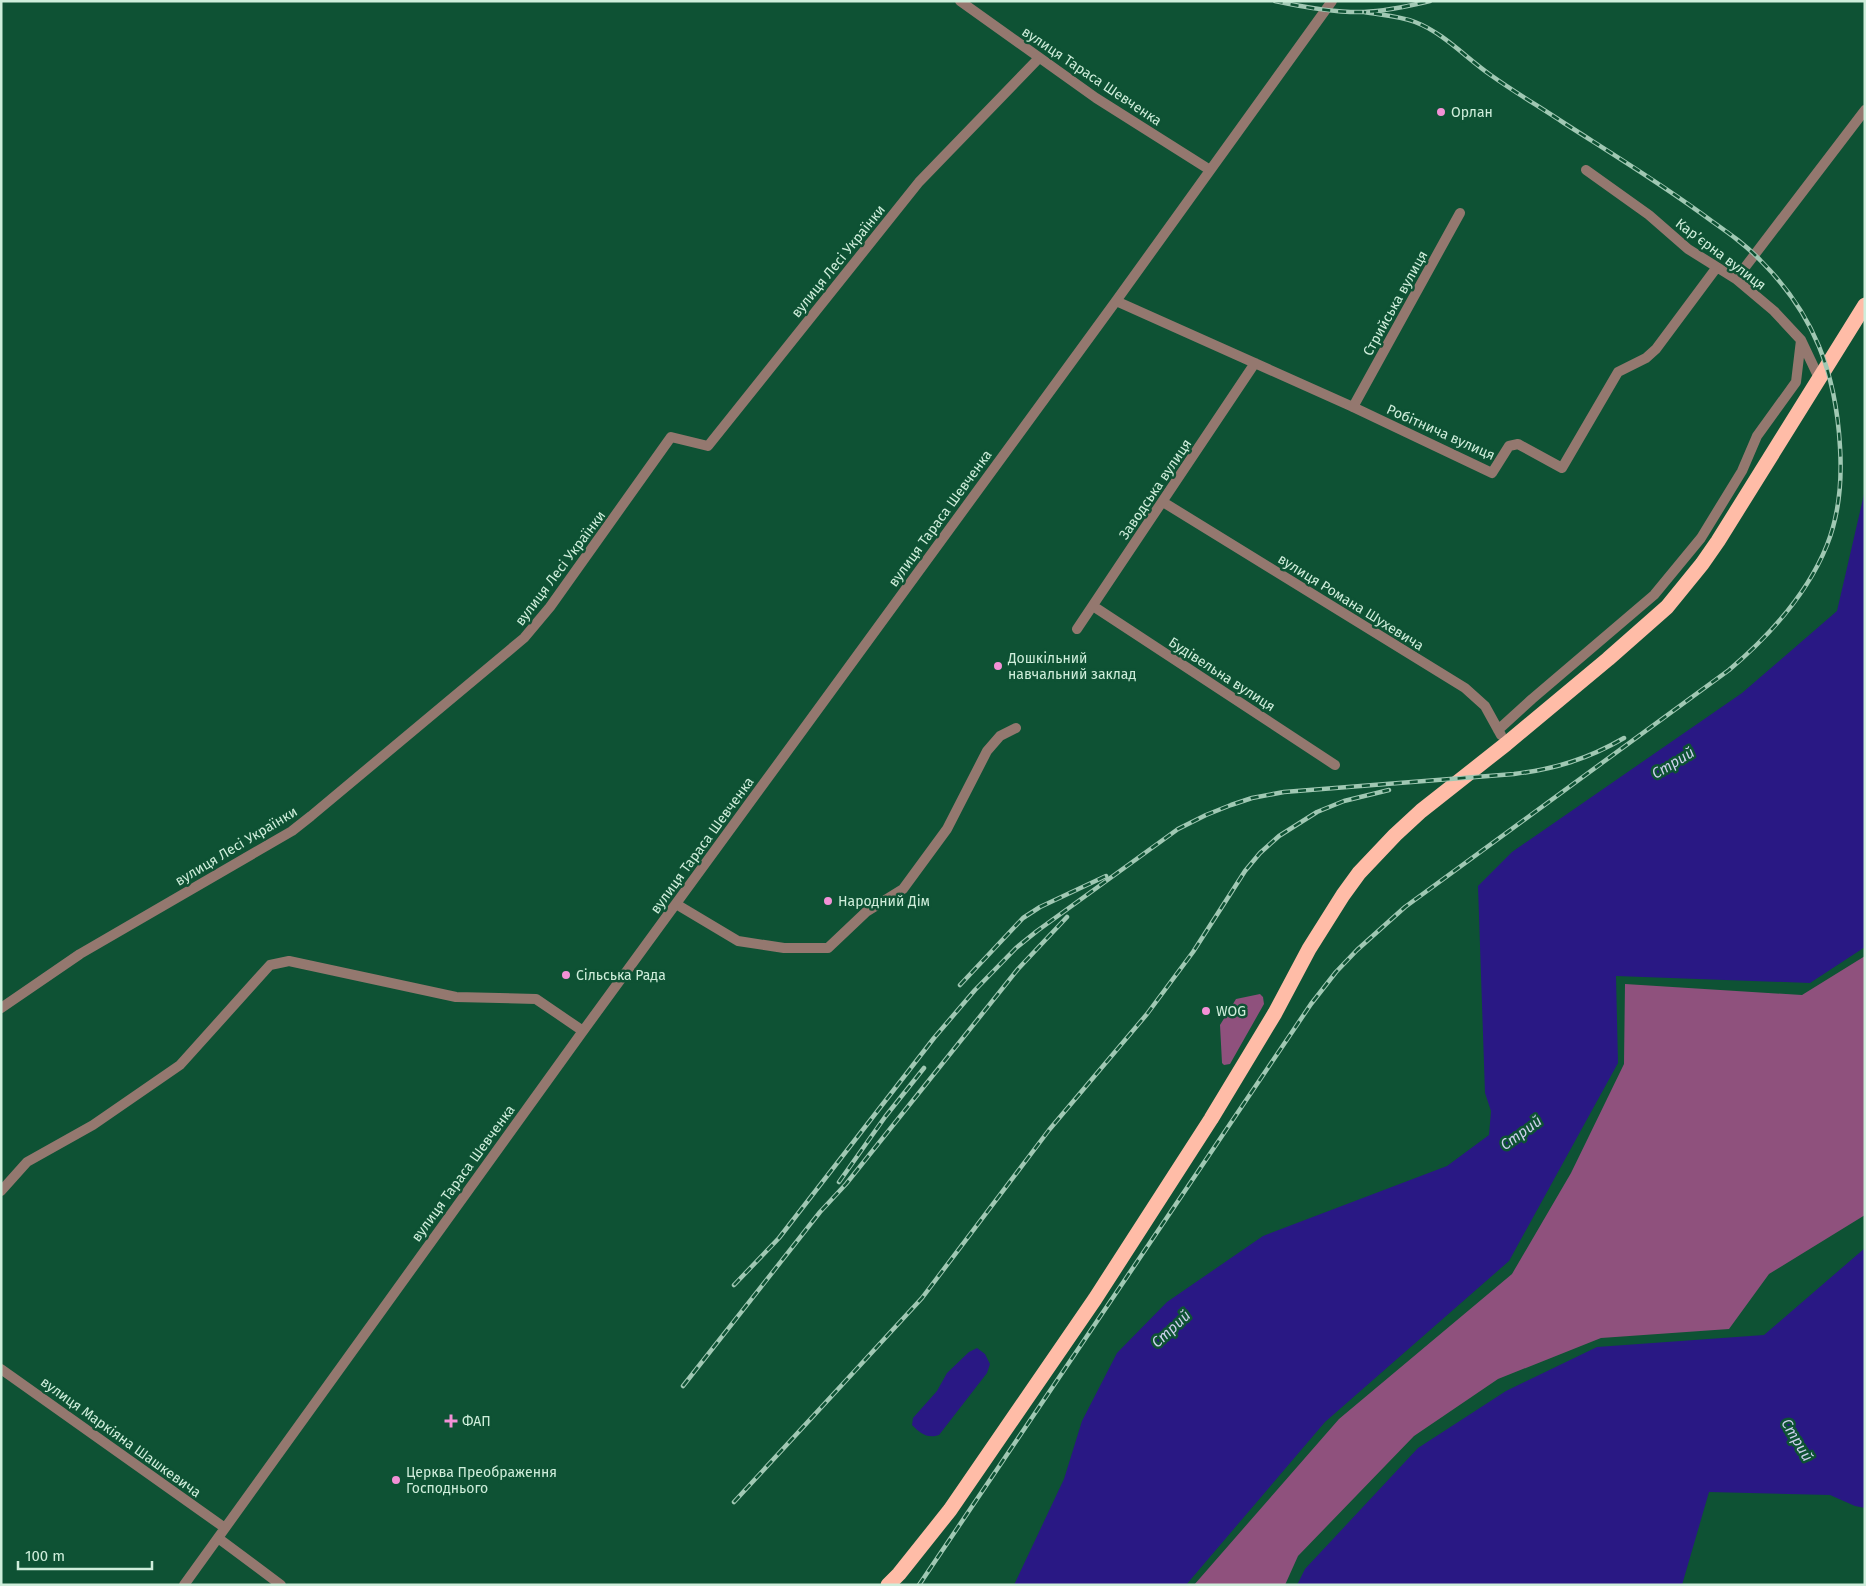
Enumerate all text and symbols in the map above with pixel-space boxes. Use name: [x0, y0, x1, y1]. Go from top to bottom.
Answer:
street label: вулиця Тараса Шевченка: [1019, 23, 1165, 130]
place label: Орлан: [1451, 104, 1493, 121]
marker: Орлан: [1435, 106, 1447, 118]
street label: вулиця Лесі Українки: [788, 202, 889, 321]
street label: Карʼєрна вулиця: [1672, 215, 1769, 294]
street label: Стрийська вулиця: [1359, 248, 1431, 359]
street label: Робітнича вулиця: [1384, 401, 1498, 464]
street label: Заводська вулиця: [1115, 436, 1195, 543]
street label: вулиця Тараса Шевченка: [885, 447, 996, 590]
street label: вулиця Лесі Українки: [512, 507, 609, 629]
street label: вулиця Романа Шухевича: [1275, 550, 1427, 654]
street label: Будівельна вулиця: [1165, 634, 1278, 715]
place label: Дошкільний навчальний заклад: [1007, 650, 1136, 683]
marker: Дошкільний навчальний заклад: [992, 660, 1004, 672]
water label: Стрий: [1648, 743, 1698, 783]
street label: вулиця Тараса Шевченка: [647, 774, 758, 917]
street label: вулиця Лесі Українки: [172, 803, 301, 890]
place label: Народний Дім: [838, 893, 930, 910]
marker: Народний Дім: [822, 895, 834, 907]
place label: Сільська Рада: [576, 967, 666, 984]
marker: Сільська Рада: [560, 969, 572, 981]
place label: WOG: [1216, 1003, 1246, 1020]
marker: WOG: [1200, 1005, 1212, 1017]
street label: вулиця Тараса Шевченка: [408, 1102, 519, 1245]
water label: Стрий: [1497, 1112, 1545, 1154]
water label: Стрий: [1148, 1306, 1194, 1352]
street label: вулиця Маркіяна Шашкевича: [37, 1374, 204, 1501]
place label: ФАП: [462, 1413, 491, 1430]
marker: ФАП: [444, 1414, 458, 1428]
water label: Стрий: [1777, 1415, 1817, 1465]
place label: Церква Преображення Господнього: [406, 1464, 557, 1497]
marker: Церква Преображення Господнього: [390, 1474, 402, 1486]
scale bar: [18, 1538, 151, 1570]
text: 100 m: [25, 1547, 65, 1565]

